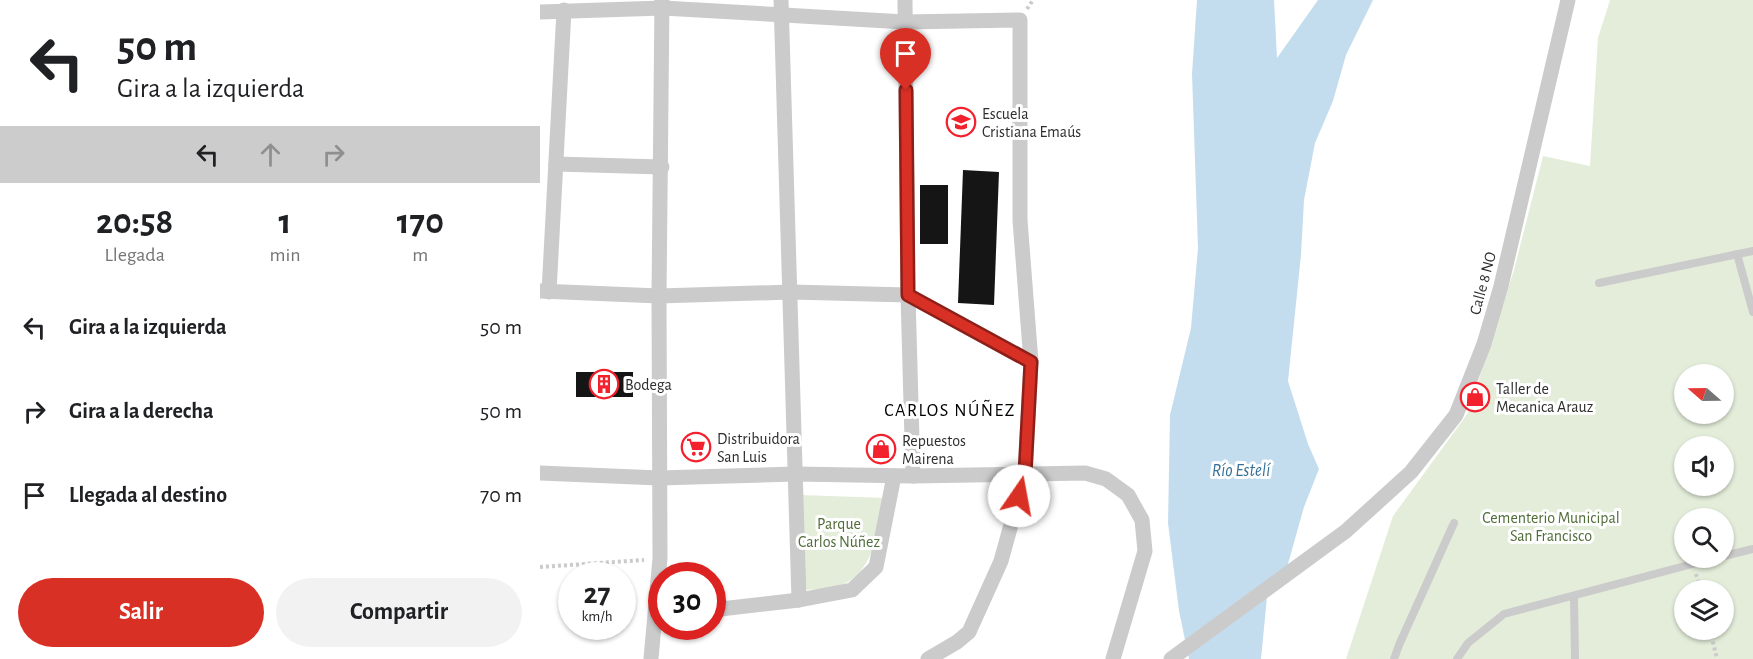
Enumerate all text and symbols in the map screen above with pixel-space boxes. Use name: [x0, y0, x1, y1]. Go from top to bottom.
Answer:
icon: left: [18, 24, 96, 102]
text: 50 m: [117, 26, 197, 68]
pin: [880, 28, 931, 90]
icon: arrive: [889, 37, 922, 70]
text: Gira a la izquierda: [117, 75, 305, 102]
school or university icon: Escuela Cristiana Emaús: [945, 106, 977, 138]
place label: Escuela Cristiana Emaús: [982, 106, 1081, 140]
icon: left: [191, 138, 224, 171]
icon: ahead: [254, 138, 287, 171]
icon: right: [317, 138, 350, 171]
text: 20:58: [96, 204, 173, 240]
text: 1: [278, 204, 291, 240]
text: 170: [397, 204, 444, 240]
text: Llegada: [104, 245, 165, 265]
text: min: [269, 245, 301, 265]
text: m: [412, 245, 428, 265]
street label: Calle 8 NO: [1467, 250, 1499, 317]
icon: left: [18, 311, 51, 344]
text: Gira a la izquierda: [69, 316, 227, 338]
text: 50 m: [480, 316, 522, 338]
north arrow: [1674, 364, 1734, 424]
map controls: [1674, 364, 1734, 640]
building icon: Bodega: [588, 368, 620, 400]
place label: Bodega: [625, 377, 672, 393]
shop icon: Taller de Mecanica Arauz: [1459, 381, 1491, 413]
place label: Taller de Mecanica Arauz: [1496, 381, 1594, 415]
icon: right: [18, 395, 51, 428]
district label: CARLOS NÚÑEZ: [884, 399, 1016, 420]
text: Gira a la derecha: [69, 400, 214, 422]
text: 50 m: [480, 400, 522, 422]
supermarket icon: Distribuidora San Luis: [680, 431, 712, 463]
place label: Distribuidora San Luis: [717, 431, 800, 465]
shop icon: Repuestos Mairena: [865, 433, 897, 465]
place label: Repuestos Mairena: [902, 433, 966, 467]
button: sound: [1674, 436, 1734, 496]
water label: Río Estelí: [1212, 462, 1271, 480]
position arrow: [987, 464, 1051, 528]
icon: arrive: [18, 479, 51, 512]
text: Llegada al destino: [69, 484, 227, 506]
text: 70 m: [480, 484, 522, 506]
button: search: [1674, 508, 1734, 568]
park label: Cementerio Municipal San Francisco: [1482, 510, 1620, 544]
park label: Parque Carlos Núñez: [798, 516, 880, 550]
speed limit sign: 30: [648, 562, 726, 640]
button: Salir: [18, 578, 264, 647]
button: Compartir: [276, 578, 522, 647]
text: 27: [583, 579, 611, 609]
button: layers: [1674, 580, 1734, 640]
text: km/h: [582, 609, 612, 624]

